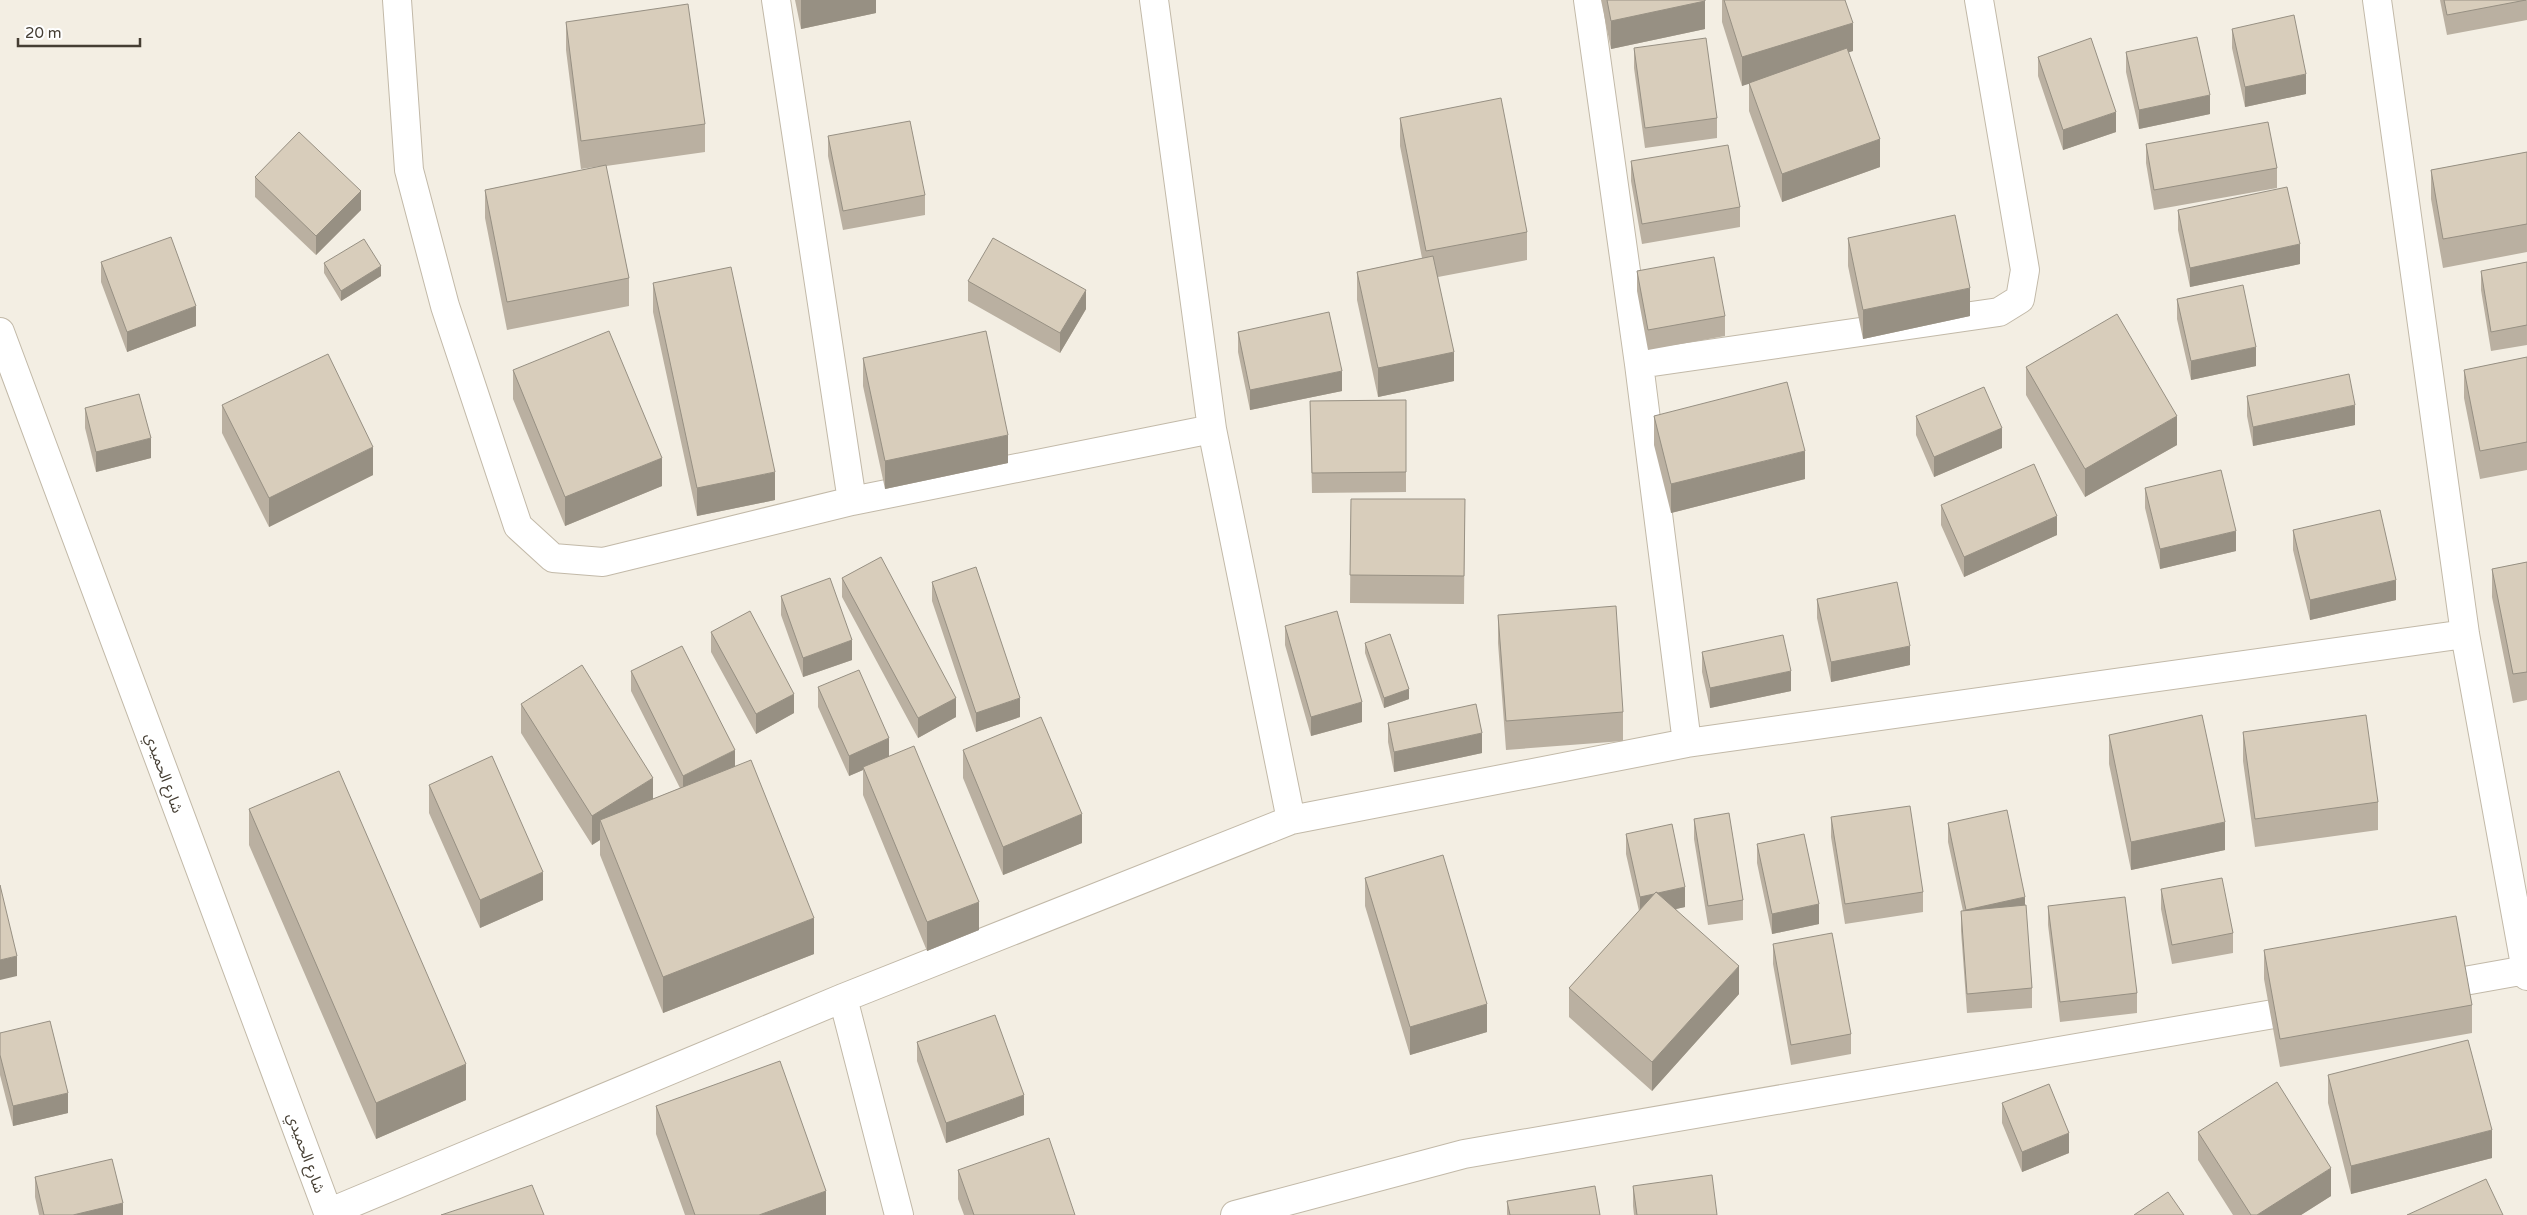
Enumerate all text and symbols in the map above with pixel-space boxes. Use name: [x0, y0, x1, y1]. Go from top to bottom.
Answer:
scale bar: [18, 15, 140, 47]
text: 20 m: [25, 24, 62, 42]
street label: شارع الحميدي: [138, 731, 187, 817]
street label: شارع الحميدي: [280, 1111, 329, 1197]

